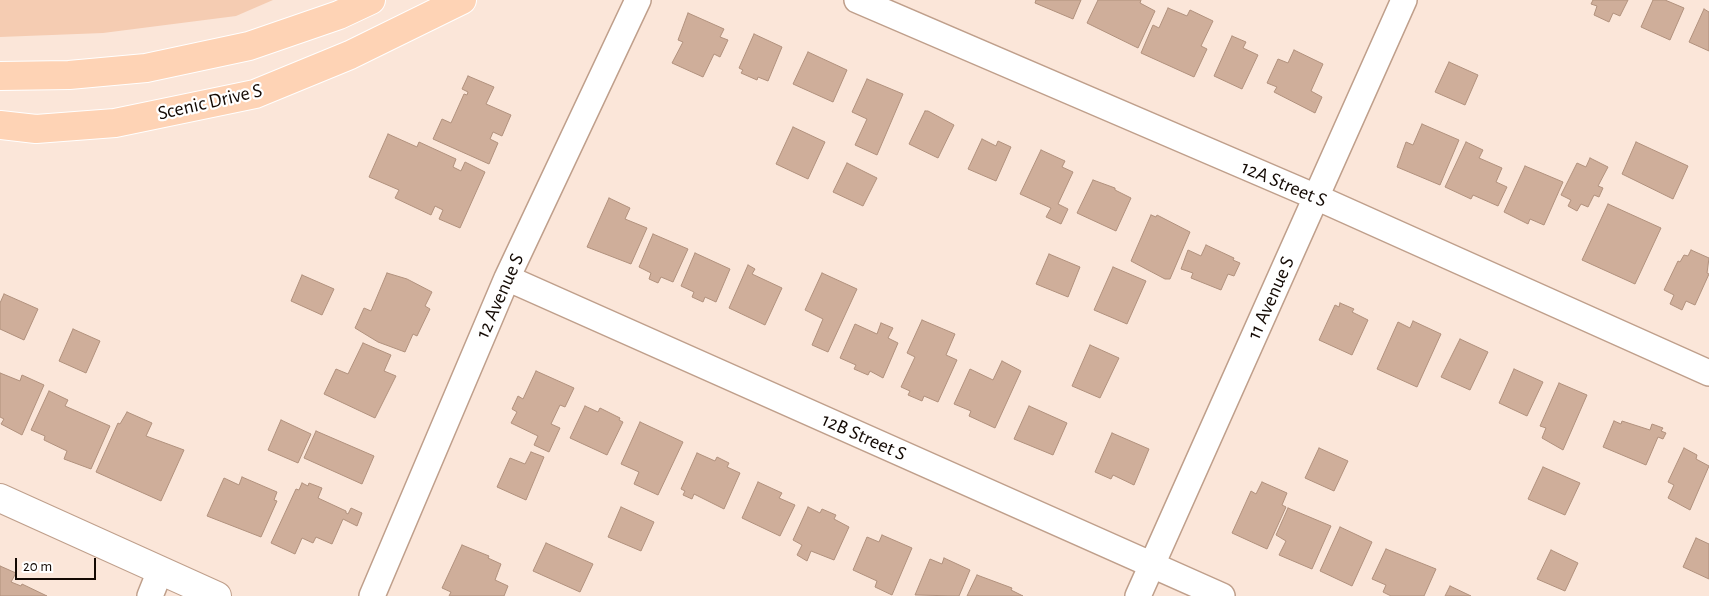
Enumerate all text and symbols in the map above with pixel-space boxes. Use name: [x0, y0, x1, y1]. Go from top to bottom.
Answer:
street label: Scenic Drive S: [155, 78, 265, 126]
street label: 12A Street S: [1238, 155, 1330, 213]
street label: 12 Avenue S: [471, 250, 529, 342]
street label: 11 Avenue S: [1242, 253, 1300, 343]
street label: 12B Street S: [818, 408, 910, 466]
scale bar: [18, 548, 99, 580]
text: 20 m: [23, 559, 52, 574]

